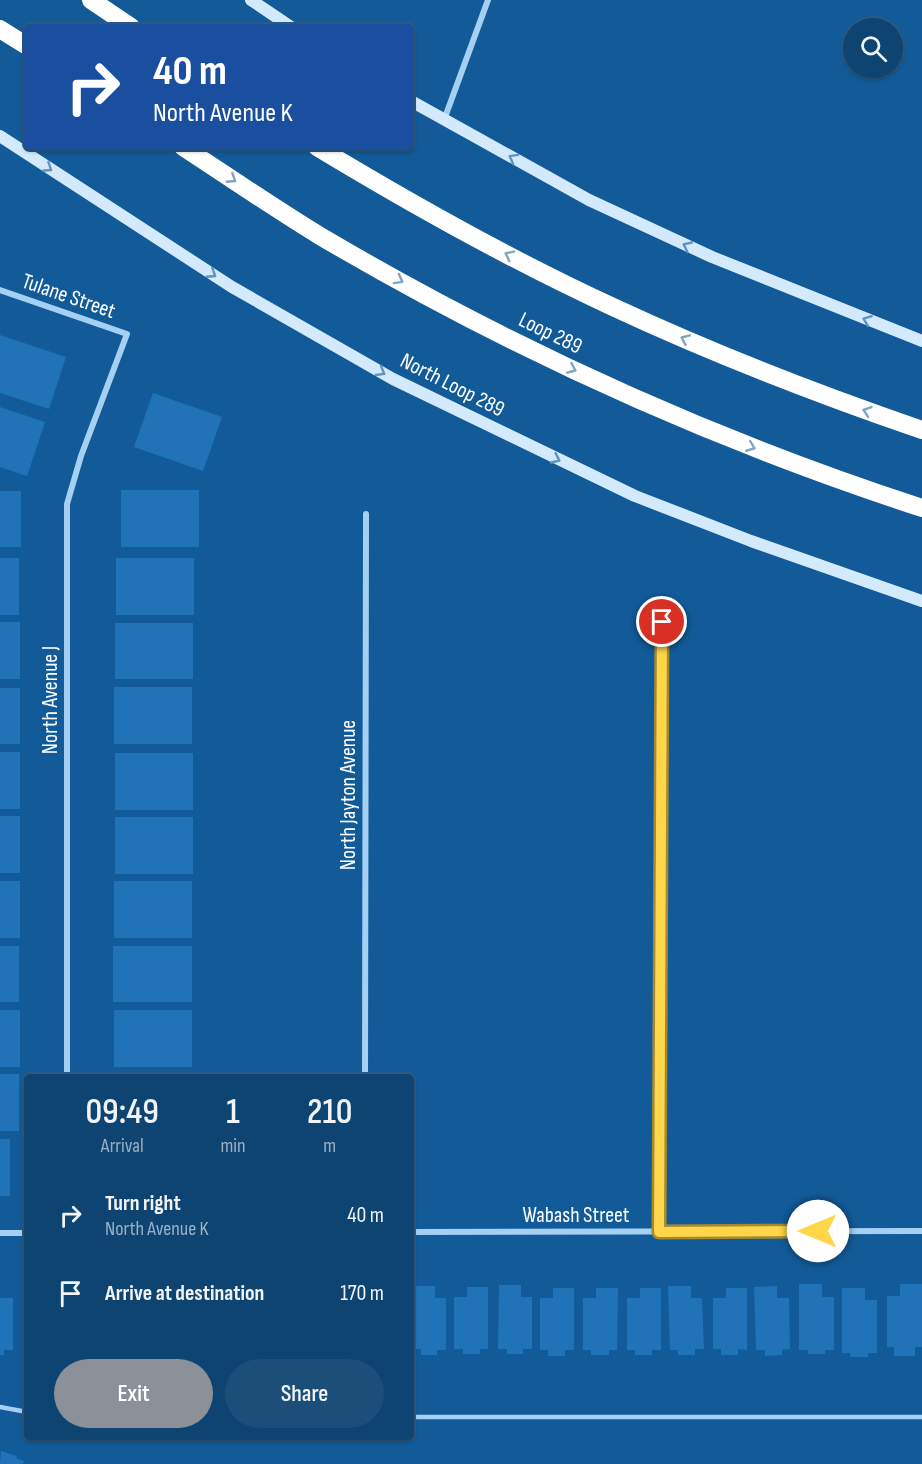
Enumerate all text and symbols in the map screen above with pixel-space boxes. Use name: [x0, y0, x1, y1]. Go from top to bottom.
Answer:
map controls: [843, 18, 903, 78]
button: search: [843, 18, 903, 78]
text: 40 m: [153, 46, 227, 97]
icon: right: [54, 48, 132, 126]
text: North Avenue K: [153, 97, 293, 129]
one-way arrow: [509, 154, 519, 165]
one-way arrow: [42, 161, 53, 172]
one-way arrow: [225, 172, 236, 183]
one-way arrow: [683, 241, 694, 253]
one-way arrow: [505, 251, 516, 263]
one-way arrow: [206, 267, 216, 279]
street label: Tulane Street: [18, 268, 119, 325]
one-way arrow: [393, 273, 403, 284]
street label: Loop 289: [514, 306, 586, 360]
one-way arrow: [863, 314, 873, 327]
one-way arrow: [681, 334, 692, 346]
street label: North Loop 289: [396, 347, 509, 423]
one-way arrow: [566, 362, 577, 374]
one-way arrow: [375, 365, 385, 376]
one-way arrow: [862, 405, 873, 418]
one-way arrow: [745, 440, 756, 452]
one-way arrow: [549, 451, 560, 463]
pin: [636, 596, 687, 647]
icon: arrive: [645, 605, 678, 638]
street label: North Avenue J: [37, 646, 64, 754]
street label: North Jayton Avenue: [335, 720, 362, 870]
text: 09:49: [85, 1091, 159, 1134]
text: 1: [226, 1091, 240, 1134]
text: 210: [307, 1091, 353, 1134]
text: Arrival: [101, 1134, 144, 1158]
text: min: [220, 1134, 246, 1158]
text: m: [323, 1134, 336, 1158]
text: Turn right: [105, 1190, 181, 1217]
icon: right: [54, 1199, 87, 1232]
position arrow: [786, 1199, 850, 1263]
text: 40 m: [347, 1202, 384, 1229]
street label: Wabash Street: [522, 1202, 630, 1229]
text: North Avenue K: [105, 1217, 209, 1241]
icon: arrive: [54, 1277, 87, 1310]
text: Arrive at destination: [105, 1280, 264, 1307]
text: 170 m: [340, 1280, 384, 1307]
button: Exit: [54, 1359, 213, 1428]
button: Share: [225, 1359, 384, 1428]

